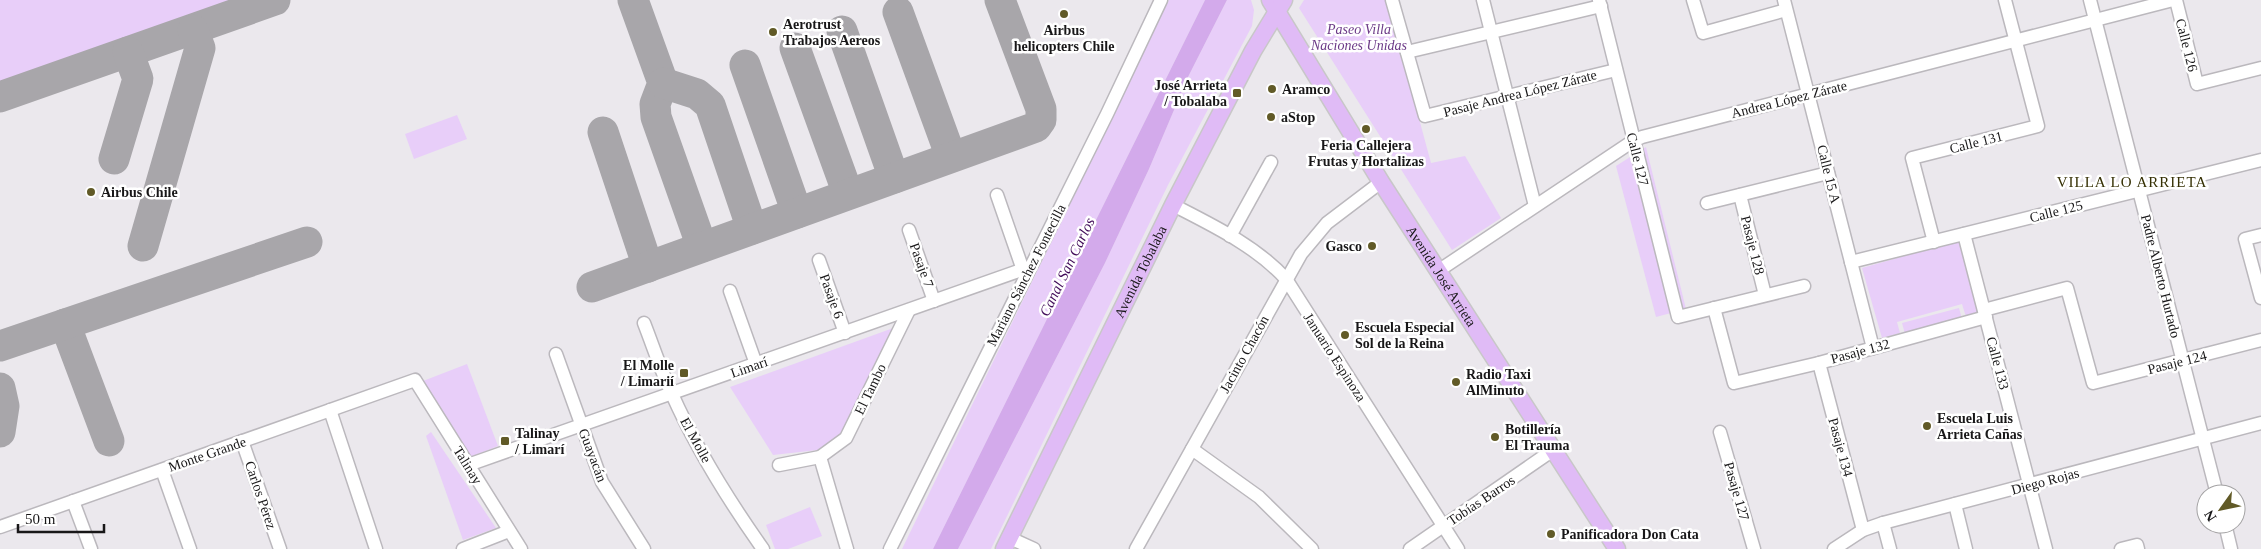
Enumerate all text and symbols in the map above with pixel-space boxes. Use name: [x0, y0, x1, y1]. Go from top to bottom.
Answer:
marker: Airbus helicopters Chile: [1058, 8, 1070, 20]
place label: Aerotrust Trabajos Aereos: [783, 17, 881, 48]
street label: Calle 126: [2173, 17, 2200, 73]
park label: Paseo Villa Naciones Unidas: [1310, 22, 1408, 53]
place label: Airbus helicopters Chile: [1014, 23, 1114, 54]
marker: Aerotrust Trabajos Aereos: [767, 26, 779, 38]
street label: Pasaje Andrea López Zárate: [1442, 67, 1598, 120]
place label: José Arrieta / Tobalaba: [1154, 78, 1227, 109]
street label: Andrea López Zárate: [1730, 78, 1849, 121]
place label: Aramco: [1282, 82, 1330, 97]
marker: Aramco: [1266, 83, 1278, 95]
marker: José Arrieta / Tobalaba: [1231, 87, 1243, 99]
place label: aStop: [1281, 110, 1315, 125]
marker: aStop: [1265, 111, 1277, 123]
marker: Feria Callejera Frutas y Hortalizas: [1360, 123, 1372, 135]
street label: Calle 131: [1948, 129, 2004, 156]
street label: Calle 127: [1624, 131, 1651, 187]
place label: Feria Callejera Frutas y Hortalizas: [1308, 138, 1424, 169]
street label: Calle 15 A: [1814, 143, 1843, 206]
district label: VILLA LO ARRIETA: [2057, 174, 2207, 190]
place label: Airbus Chile: [101, 185, 178, 200]
marker: Airbus Chile: [85, 186, 97, 198]
street label: Calle 125: [2028, 198, 2084, 225]
street label: Mariano Sánchez Fontecilla: [984, 201, 1069, 349]
street label: Padre Alberto Hurtado: [2138, 213, 2183, 339]
street label: Pasaje 128: [1738, 214, 1767, 276]
water label: Canal San Carlos: [1036, 215, 1098, 319]
street label: Avenida Tobalaba: [1112, 223, 1170, 320]
street label: Avenida José Arrieta: [1403, 223, 1479, 330]
place label: Gasco: [1325, 239, 1362, 254]
marker: Gasco: [1366, 240, 1378, 252]
street label: Pasaje 7: [907, 241, 936, 289]
street label: Pasaje 6: [817, 272, 846, 320]
street label: Januario Espinoza: [1300, 310, 1369, 405]
street label: Jacinto Chacón: [1217, 313, 1272, 395]
place label: Escuela Especial Sol de la Reina: [1355, 320, 1454, 351]
marker: Escuela Especial Sol de la Reina: [1339, 329, 1351, 341]
street label: Calle 133: [1983, 335, 2012, 391]
street label: Pasaje 132: [1829, 336, 1891, 367]
street label: Pasaje 124: [2146, 348, 2208, 377]
street label: Limarí: [729, 354, 770, 381]
place label: El Molle / Limarií: [620, 358, 675, 389]
street label: El Tambo: [852, 361, 889, 417]
marker: El Molle / Limarií: [678, 367, 690, 379]
place label: Radio Taxi AlMinuto: [1466, 367, 1531, 398]
marker: Radio Taxi AlMinuto: [1450, 376, 1462, 388]
place label: Escuela Luis Arrieta Cañas: [1937, 411, 2023, 442]
street label: El Molle: [677, 415, 714, 465]
street label: Pasaje 134: [1825, 416, 1856, 478]
marker: Escuela Luis Arrieta Cañas: [1921, 420, 1933, 432]
place label: Botillería El Trauma: [1505, 422, 1569, 453]
place label: Talinay / Limarí: [514, 426, 565, 457]
street label: Guayacán: [576, 426, 610, 484]
marker: Botillería El Trauma: [1489, 431, 1501, 443]
street label: Monte Grande: [166, 434, 248, 475]
marker: Talinay / Limarí: [499, 435, 511, 447]
street label: Talinay: [450, 444, 485, 487]
street label: Carlos Pérez: [242, 459, 279, 531]
street label: Pasaje 127: [1721, 460, 1752, 522]
street label: Diego Rojas: [2010, 465, 2081, 498]
street label: Tobías Barros: [1445, 472, 1518, 528]
north arrow: [2196, 484, 2246, 534]
scale bar: [18, 502, 104, 534]
text: N: [2201, 507, 2220, 524]
text: 50 m: [25, 511, 56, 527]
place label: Panificadora Don Cata: [1561, 527, 1699, 542]
marker: Panificadora Don Cata: [1545, 528, 1557, 540]

